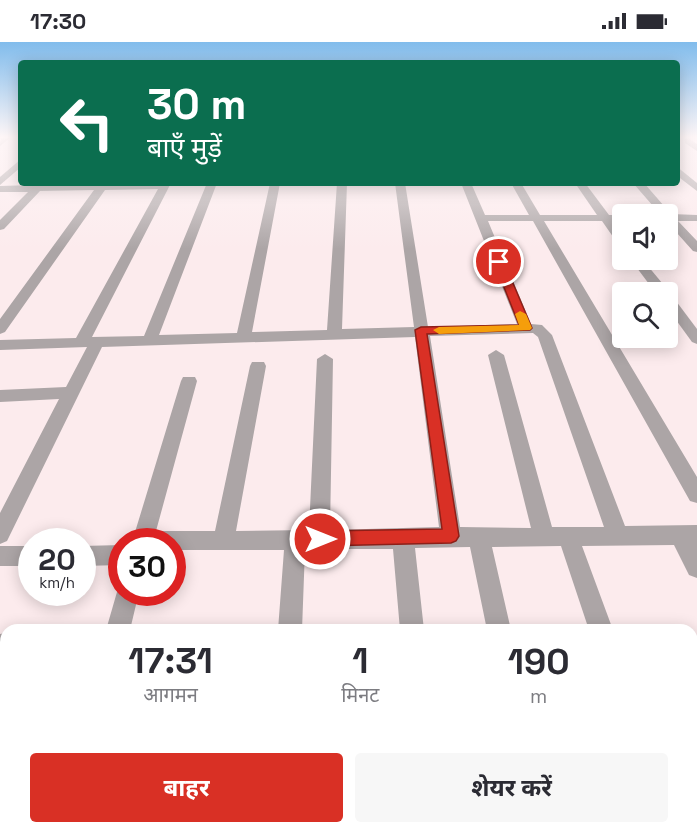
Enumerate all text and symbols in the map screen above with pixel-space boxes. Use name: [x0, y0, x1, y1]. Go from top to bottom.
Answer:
text: 17:30: [30, 7, 86, 35]
text: 30 m: [147, 78, 246, 131]
icon: left: [48, 84, 126, 162]
text: बाएँ मुड़ें: [147, 130, 222, 165]
map controls: [612, 204, 678, 348]
button: sound: [612, 204, 678, 270]
pin: [473, 236, 524, 287]
icon: arrive: [482, 245, 515, 278]
button: search: [612, 282, 678, 348]
position arrow: [288, 507, 352, 571]
speed limit sign: 30: [108, 528, 186, 606]
text: 20: [38, 540, 76, 579]
text: km/h: [39, 573, 75, 592]
text: 17:31: [128, 638, 213, 684]
text: 1: [352, 638, 368, 684]
text: 190: [508, 639, 570, 685]
text: आगमन: [143, 682, 198, 708]
text: मिनट: [341, 682, 379, 708]
text: m: [530, 683, 547, 709]
button: बाहर: [30, 753, 343, 822]
button: शेयर करें: [355, 753, 668, 822]

